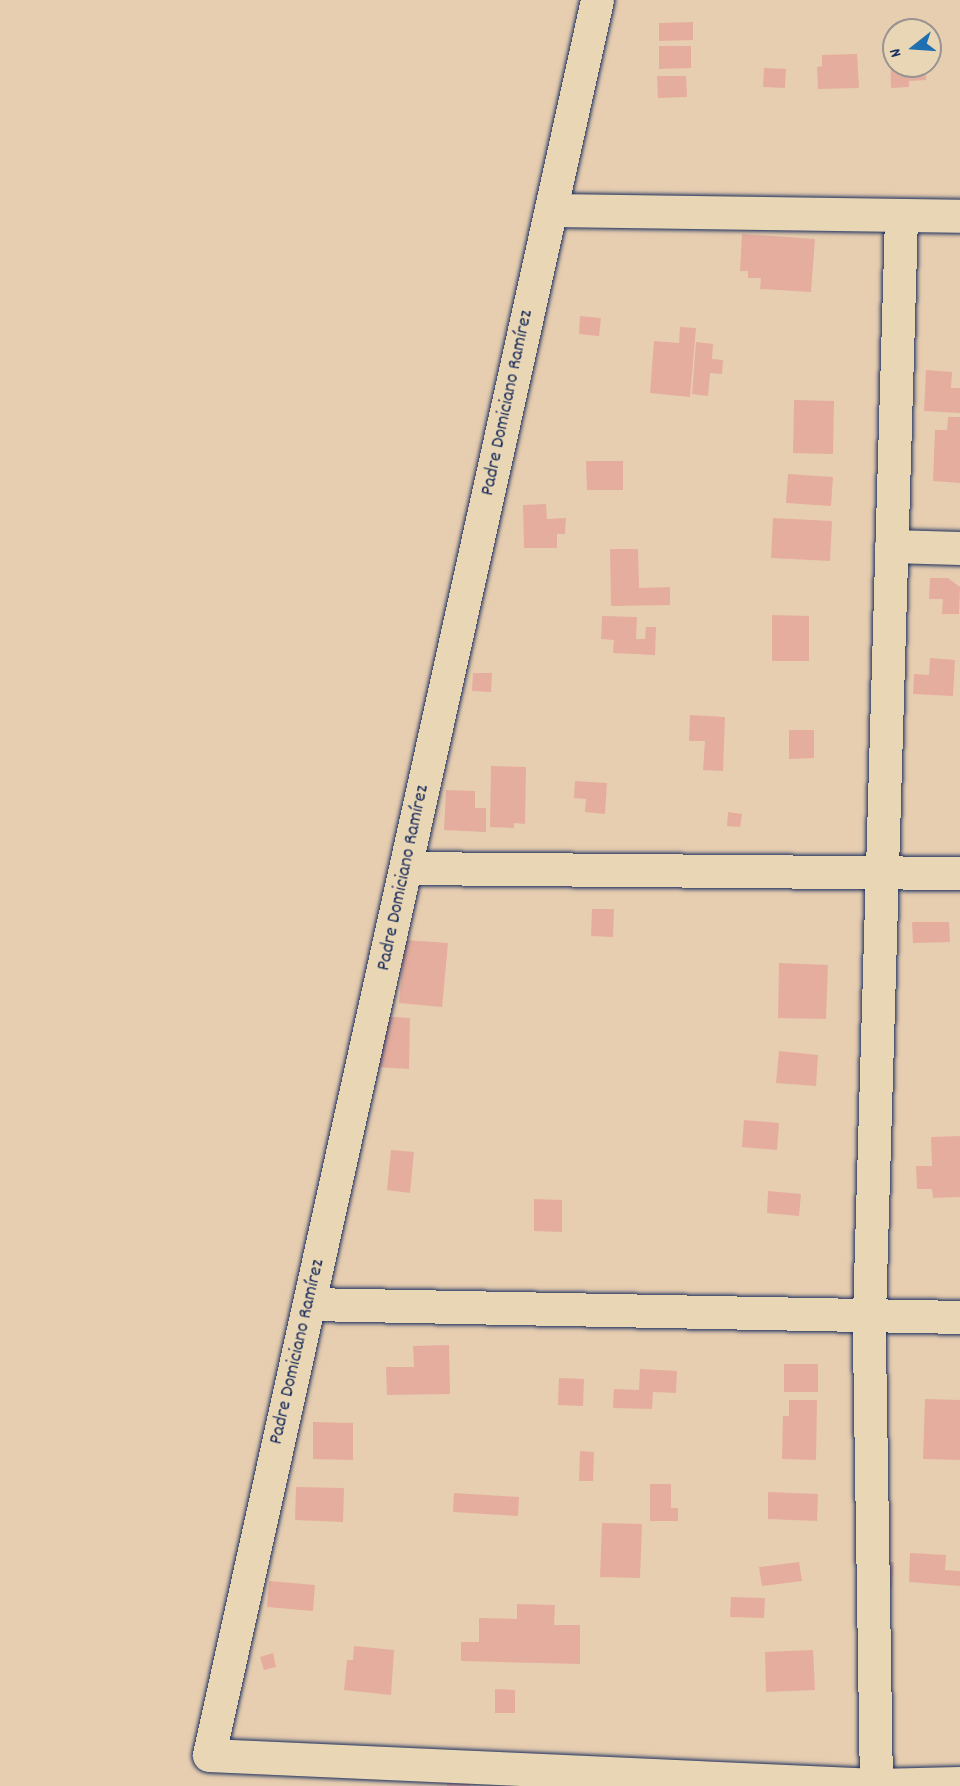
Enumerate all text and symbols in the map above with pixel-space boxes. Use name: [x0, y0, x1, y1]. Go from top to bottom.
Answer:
north arrow: [882, 18, 942, 78]
text: N: [884, 46, 908, 60]
street label: Padre Domiciano Ramírez: [477, 308, 539, 498]
street label: Padre Domiciano Ramírez: [373, 783, 435, 973]
street label: Padre Domiciano Ramírez: [265, 1257, 331, 1447]

